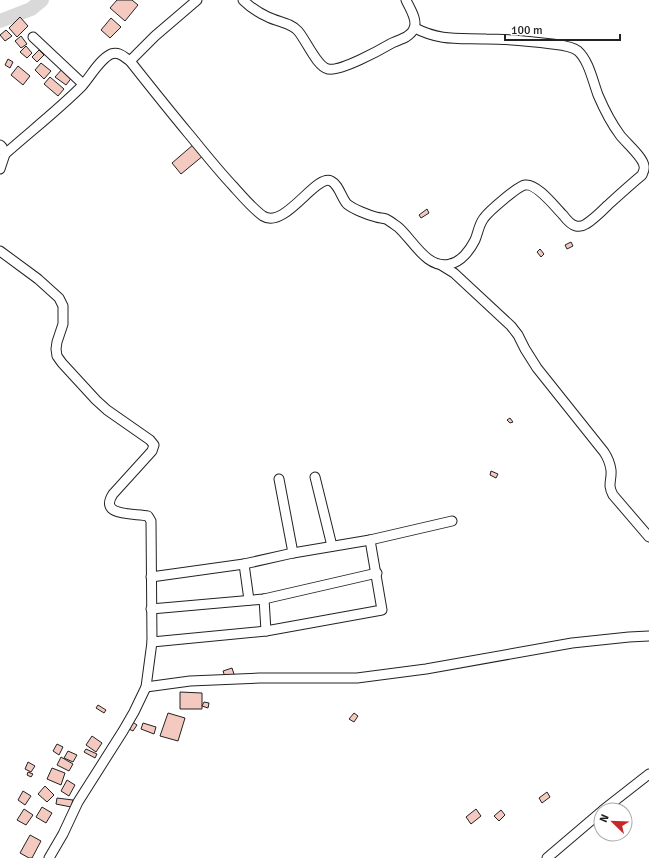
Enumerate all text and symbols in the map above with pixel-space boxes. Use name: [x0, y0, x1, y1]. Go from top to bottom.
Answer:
scale bar: [505, 16, 620, 42]
text: 100 m: [511, 23, 543, 38]
north arrow: [593, 802, 633, 842]
text: N: [597, 812, 612, 824]

